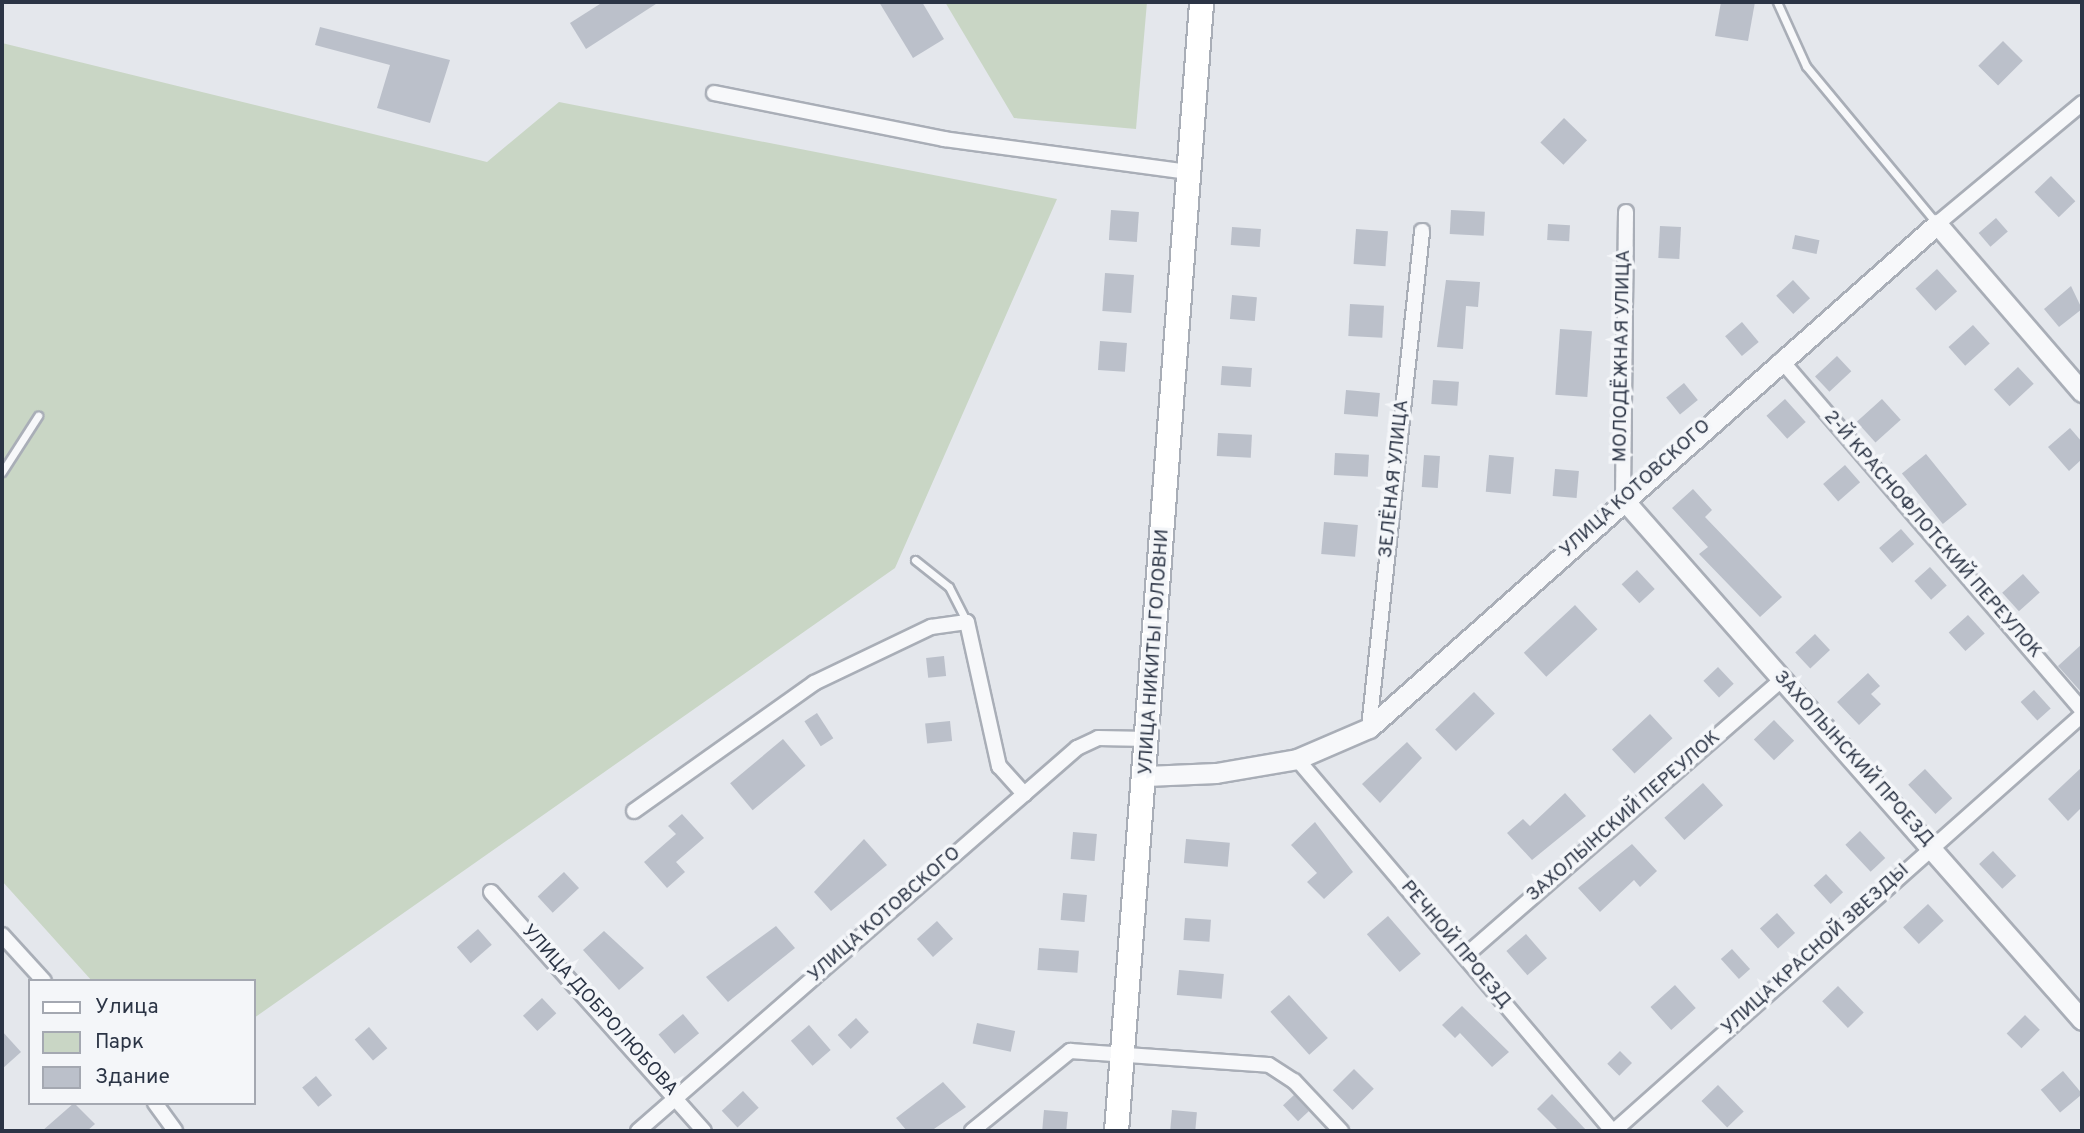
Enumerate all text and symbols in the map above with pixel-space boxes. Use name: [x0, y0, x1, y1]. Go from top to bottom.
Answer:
street label: МОЛОДЁЖНАЯ УЛИЦА: [1610, 249, 1636, 463]
street label: ЗЕЛЁНАЯ УЛИЦА: [1375, 399, 1415, 559]
street label: 2-Й КРАСНОФЛОТСКИЙ ПЕРЕУЛОК: [1818, 407, 2046, 663]
street label: УЛИЦА КОТОВСКОГО: [1556, 415, 1716, 563]
street label: УЛИЦА НИКИТЫ ГОЛОВНИ: [1135, 528, 1175, 776]
street label: ЗАХОЛЫНСКИЙ ПРОЕЗД: [1768, 667, 1938, 851]
street label: ЗАХОЛЫНСКИЙ ПЕРЕУЛОК: [1523, 727, 1725, 907]
street label: УЛИЦА КОТОВСКОГО: [804, 842, 966, 988]
street label: УЛИЦА КРАСНОЙ ЗВЕЗДЫ: [1717, 860, 1915, 1040]
street label: РЕЧНОЙ ПРОЕЗД: [1395, 877, 1515, 1013]
street label: УЛИЦА ДОБРОЛЮБОВА: [516, 920, 682, 1102]
legend: [28, 979, 256, 1105]
text: Улица: [95, 994, 159, 1021]
text: Парк: [95, 1029, 144, 1056]
text: Здание: [95, 1064, 170, 1091]

